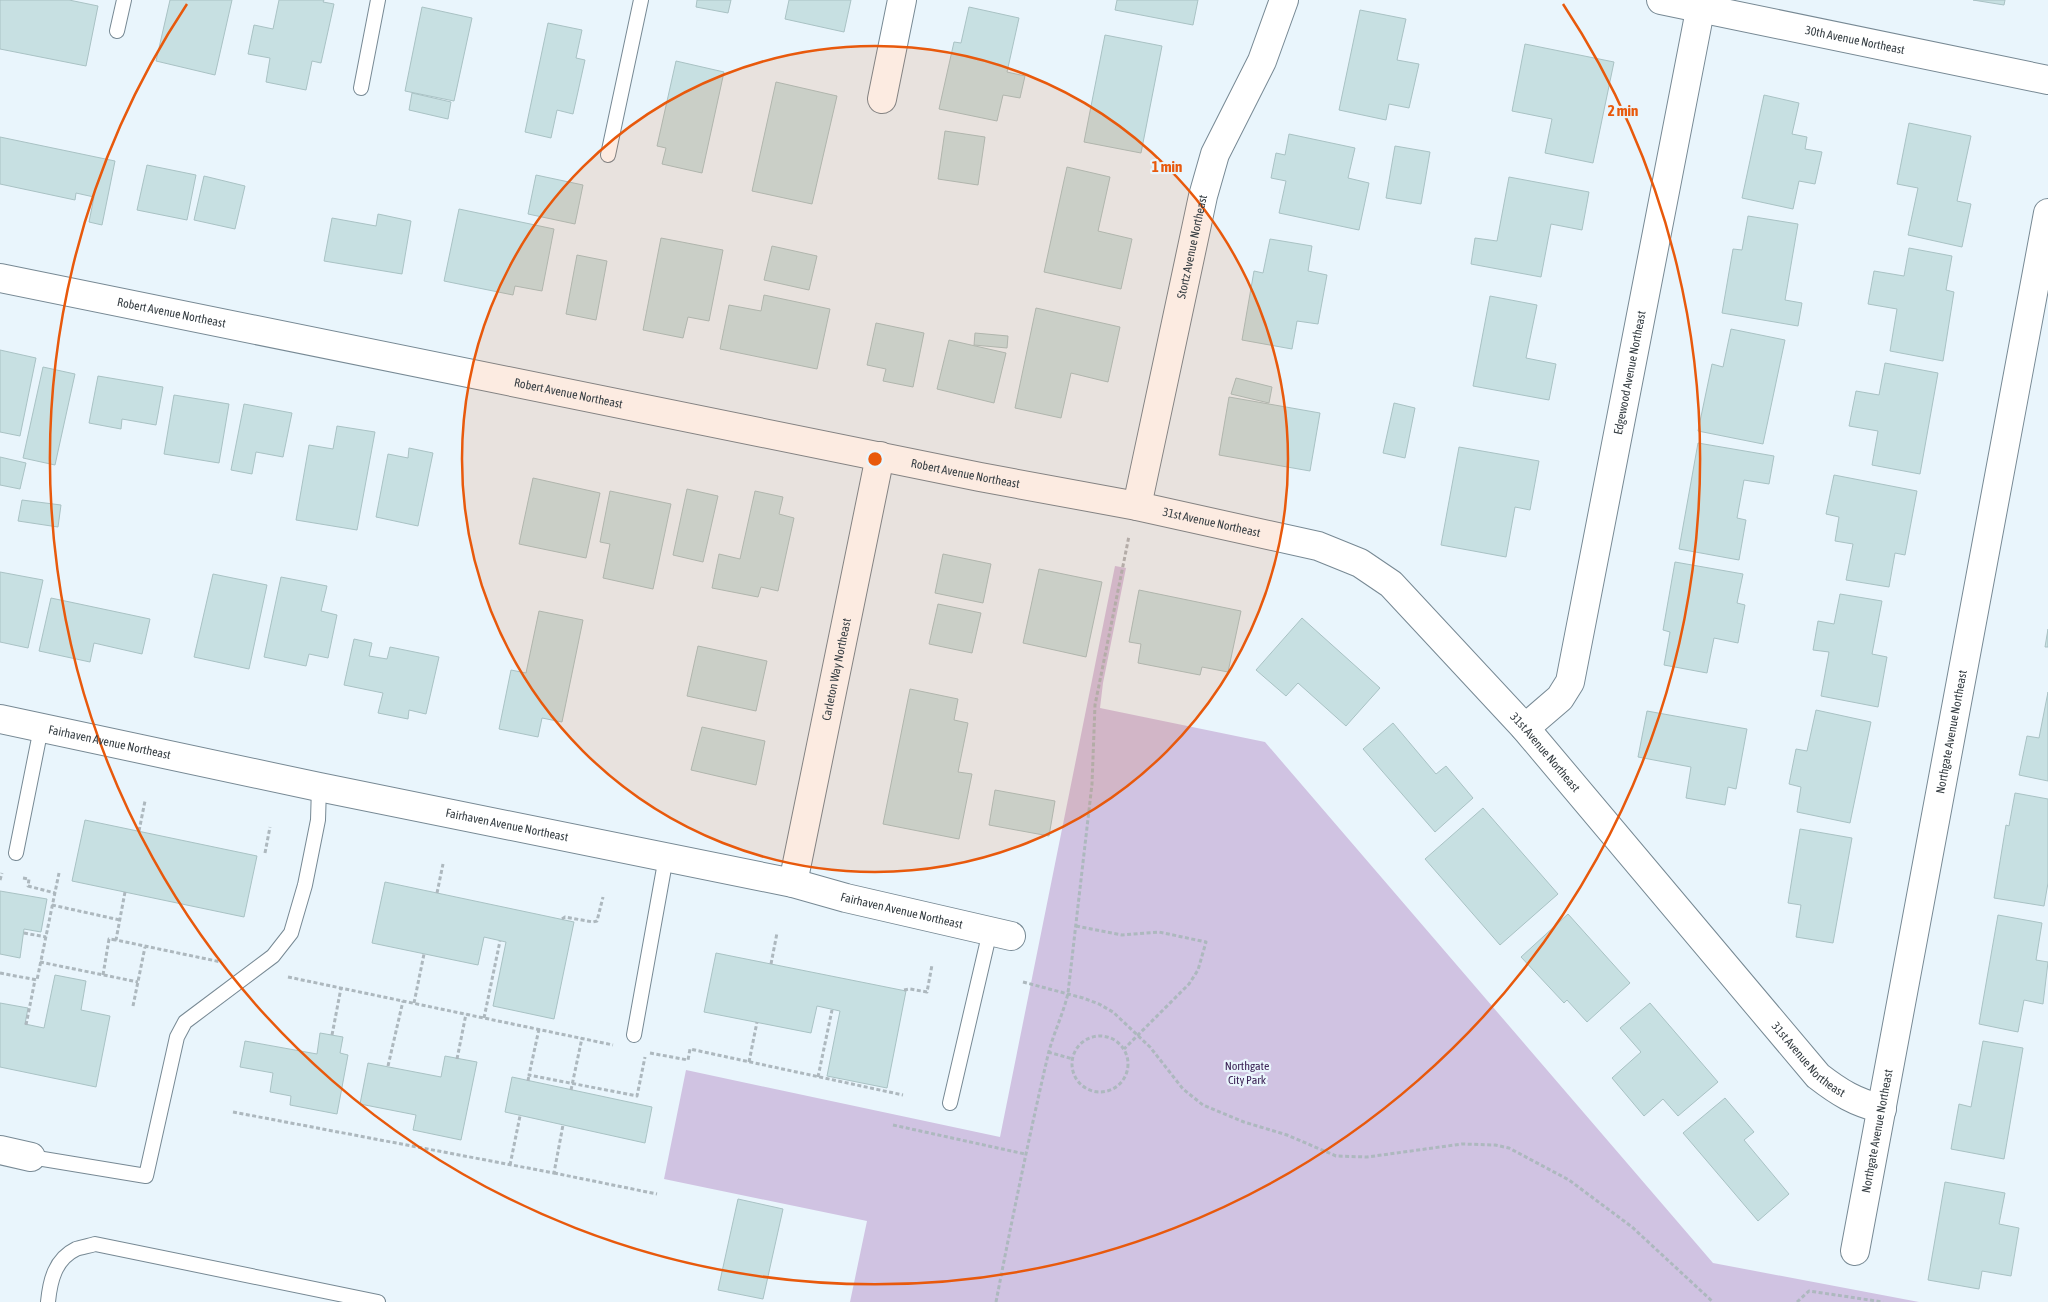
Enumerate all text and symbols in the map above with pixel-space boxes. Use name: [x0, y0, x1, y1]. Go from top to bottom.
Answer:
street label: 30th Avenue Northeast: [1804, 23, 1906, 57]
text: 2 min: [1608, 102, 1638, 119]
text: 1 min: [1152, 158, 1182, 175]
street label: Stortz Avenue Northeast: [1174, 193, 1210, 300]
street label: Robert Avenue Northeast: [116, 295, 228, 331]
street label: Edgewood Avenue Northeast: [1611, 309, 1649, 436]
street label: Robert Avenue Northeast: [513, 376, 624, 411]
centre of rings: [866, 450, 884, 468]
street label: Robert Avenue Northeast: [910, 456, 1021, 491]
street label: 31st Avenue Northeast: [1161, 505, 1262, 540]
street label: Carleton Way Northeast: [819, 616, 854, 722]
street label: Northgate Avenue Northeast: [1933, 668, 1970, 795]
street label: 31st Avenue Northeast: [1507, 710, 1583, 795]
street label: Fairhaven Avenue Northeast: [47, 722, 173, 762]
street label: Fairhaven Avenue Northeast: [444, 806, 570, 844]
street label: Fairhaven Avenue Northeast: [839, 890, 965, 932]
street label: 31st Avenue Northeast: [1769, 1019, 1848, 1100]
park label: Northgate City Park: [1225, 1059, 1269, 1087]
street label: Northgate Avenue Northeast: [1859, 1068, 1896, 1194]

